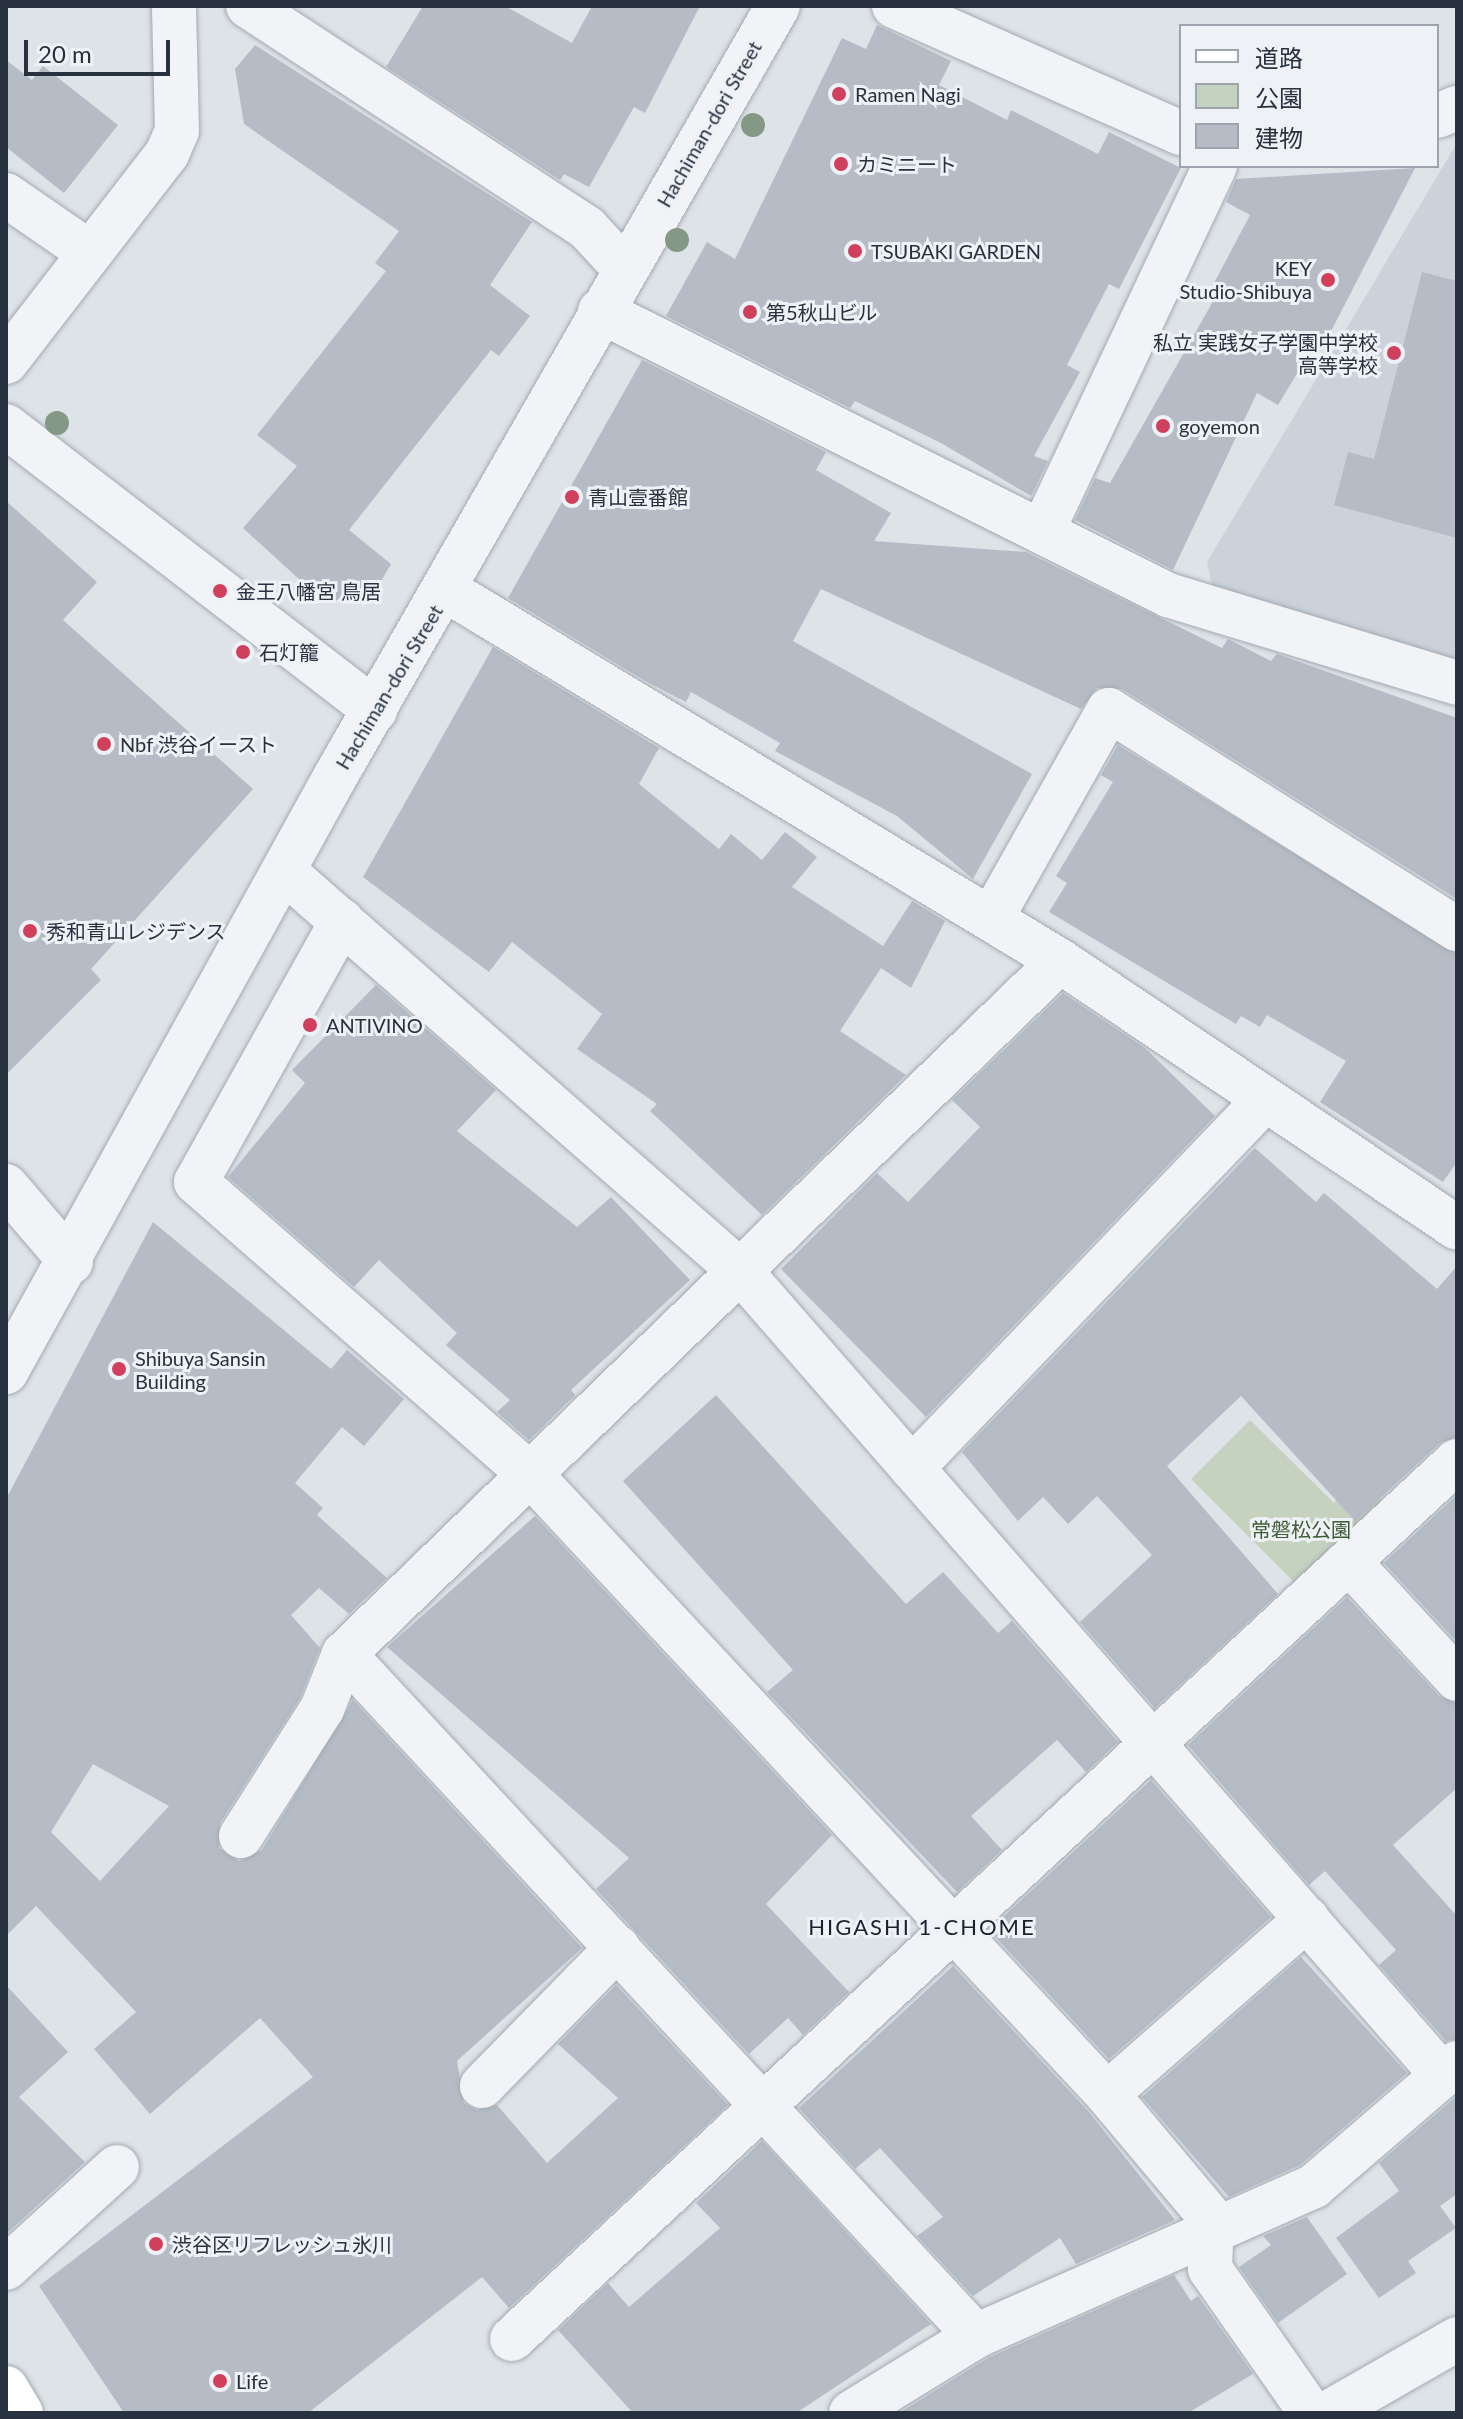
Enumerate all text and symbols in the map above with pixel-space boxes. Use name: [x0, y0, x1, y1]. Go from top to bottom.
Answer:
scale bar: [28, 24, 174, 74]
legend: [1179, 24, 1439, 168]
street label: Hachiman-dori Street: [652, 37, 766, 211]
text: 20 m: [38, 39, 92, 68]
text: 道路: [1255, 43, 1303, 72]
place label: Ramen Nagi: [855, 82, 961, 106]
text: 公園: [1255, 83, 1303, 112]
marker: Ramen Nagi: [830, 85, 848, 103]
text: 建物: [1255, 123, 1303, 152]
place label: カミニート: [857, 152, 957, 176]
marker: カミニート: [832, 155, 850, 173]
place label: TSUBAKI GARDEN: [871, 239, 1041, 263]
marker: TSUBAKI GARDEN: [846, 242, 864, 260]
place label: KEY Studio-Shibuya: [1179, 256, 1312, 303]
marker: KEY Studio-Shibuya: [1319, 271, 1337, 289]
place label: 第5秋山ビル: [766, 300, 878, 324]
marker: 第5秋山ビル: [741, 303, 759, 321]
place label: 私立 実践女子学園中学校 高等学校: [1153, 330, 1378, 377]
marker: 私立 実践女子学園中学校 高等学校: [1385, 344, 1403, 362]
place label: goyemon: [1179, 414, 1260, 438]
marker: goyemon: [1154, 417, 1172, 435]
place label: 青山壹番館: [588, 485, 688, 509]
marker: 青山壹番館: [563, 488, 581, 506]
place label: 金王八幡宮 鳥居: [236, 579, 381, 603]
marker: 金王八幡宮 鳥居: [211, 582, 229, 600]
street label: Hachiman-dori Street: [330, 600, 448, 774]
place label: 石灯籠: [259, 640, 319, 664]
marker: 石灯籠: [234, 643, 252, 661]
place label: Nbf 渋谷イースト: [120, 732, 278, 756]
marker: Nbf 渋谷イースト: [95, 735, 113, 753]
place label: 秀和青山レジデンス: [46, 919, 226, 943]
marker: 秀和青山レジデンス: [21, 922, 39, 940]
place label: ANTIVINO: [326, 1013, 423, 1037]
marker: ANTIVINO: [301, 1016, 319, 1034]
place label: Shibuya Sansin Building: [135, 1346, 266, 1393]
marker: Shibuya Sansin Building: [110, 1360, 128, 1378]
park label: 常磐松公園: [1251, 1517, 1351, 1541]
district label: HIGASHI 1-CHOME: [808, 1914, 1036, 1940]
place label: 渋谷区リフレッシュ氷川: [172, 2232, 392, 2256]
marker: 渋谷区リフレッシュ氷川: [147, 2235, 165, 2253]
place label: Life: [236, 2369, 268, 2393]
marker: Life: [211, 2372, 229, 2390]

